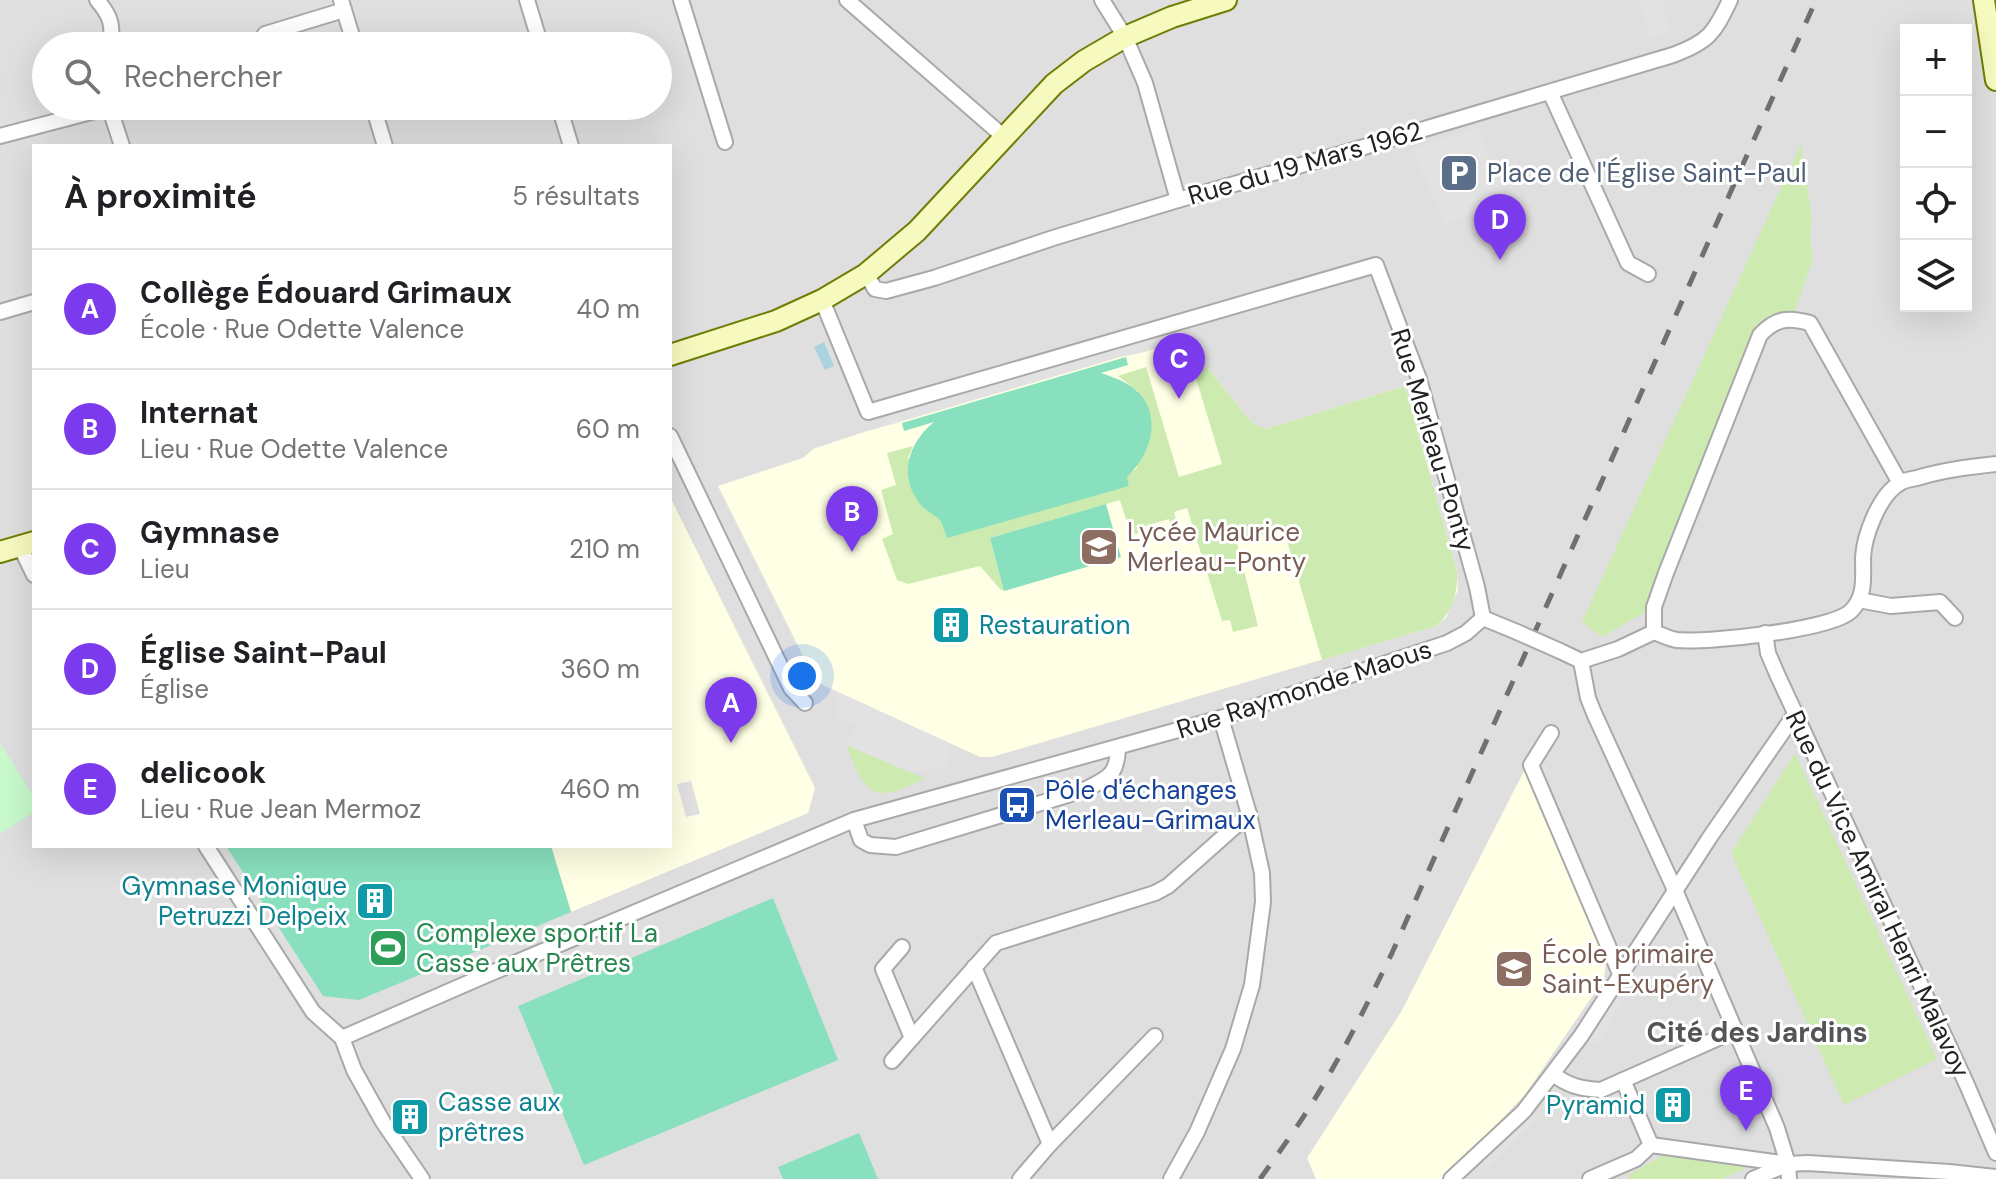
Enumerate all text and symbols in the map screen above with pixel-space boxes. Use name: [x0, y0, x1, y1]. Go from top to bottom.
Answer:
map controls: [1900, 24, 1972, 312]
button: +: [1900, 24, 1972, 96]
search box: [32, 32, 672, 120]
icon: search: [60, 54, 104, 98]
text: Rechercher: [124, 57, 283, 96]
button: −: [1900, 96, 1972, 168]
street label: Rue du 19 Mars 1962: [1184, 113, 1426, 213]
parking icon: Place de l'Église Saint-Paul: [1438, 152, 1480, 194]
place label: Place de l'Église Saint-Paul: [1487, 156, 1806, 190]
button: locate: [1900, 168, 1972, 240]
text: À proximité: [64, 174, 257, 219]
text: 5 résultats: [512, 179, 640, 213]
pin: D: [1474, 194, 1526, 260]
button: layers: [1900, 240, 1972, 312]
text: Collège Édouard Grimaux: [140, 273, 512, 312]
text: A: [81, 292, 99, 326]
text: 40 m: [576, 292, 640, 326]
text: École · Rue Odette Valence: [140, 312, 464, 346]
street label: Rue Merleau-Ponty: [1383, 324, 1483, 556]
pin: C: [1153, 333, 1205, 399]
text: Internat: [140, 393, 259, 432]
text: B: [82, 412, 98, 446]
text: 60 m: [576, 412, 640, 446]
text: Lieu · Rue Odette Valence: [140, 432, 448, 466]
pin: B: [826, 486, 878, 552]
text: Gymnase: [140, 513, 280, 552]
place label: Lycée Maurice Merleau-Ponty: [1127, 515, 1306, 579]
school or university icon: Lycée Maurice Merleau-Ponty: [1078, 526, 1120, 568]
text: C: [80, 532, 100, 566]
text: 210 m: [569, 532, 640, 566]
text: Lieu: [140, 552, 190, 586]
building icon: Restauration: [930, 604, 972, 646]
place label: Restauration: [979, 608, 1130, 642]
street label: Rue Raymonde Maous: [1172, 632, 1436, 746]
text: Église Saint-Paul: [140, 633, 387, 672]
text: D: [81, 652, 99, 686]
text: 360 m: [560, 652, 640, 686]
your location: [782, 656, 822, 696]
text: Église: [140, 672, 209, 706]
pin: A: [705, 677, 757, 743]
street label: Rue du Vice Amiral Henri Malavoy: [1778, 705, 1978, 1083]
text: delicook: [140, 753, 266, 792]
text: E: [82, 772, 98, 806]
text: 460 m: [560, 772, 640, 806]
place label: Pôle d'échanges Merleau-Grimaux: [1045, 773, 1256, 837]
bus stop icon: Pôle d'échanges Merleau-Grimaux: [996, 784, 1038, 826]
text: Lieu · Rue Jean Mermoz: [140, 792, 421, 826]
place label: Gymnase Monique Petruzzi Delpeix: [121, 869, 347, 933]
building icon: Gymnase Monique Petruzzi Delpeix: [354, 880, 396, 922]
place label: Complexe sportif La Casse aux Prêtres: [416, 916, 658, 980]
sports icon: Complexe sportif La Casse aux Prêtres: [367, 927, 409, 969]
place label: École primaire Saint-Exupéry: [1542, 937, 1714, 1001]
school or university icon: École primaire Saint-Exupéry: [1493, 948, 1535, 990]
district label: Cité des Jardins: [1646, 1014, 1868, 1051]
pin: E: [1720, 1065, 1772, 1131]
building icon: Pyramid: [1652, 1084, 1694, 1126]
place label: Casse aux prêtres: [438, 1085, 561, 1149]
place label: Pyramid: [1546, 1088, 1645, 1122]
building icon: Casse aux prêtres: [389, 1096, 431, 1138]

